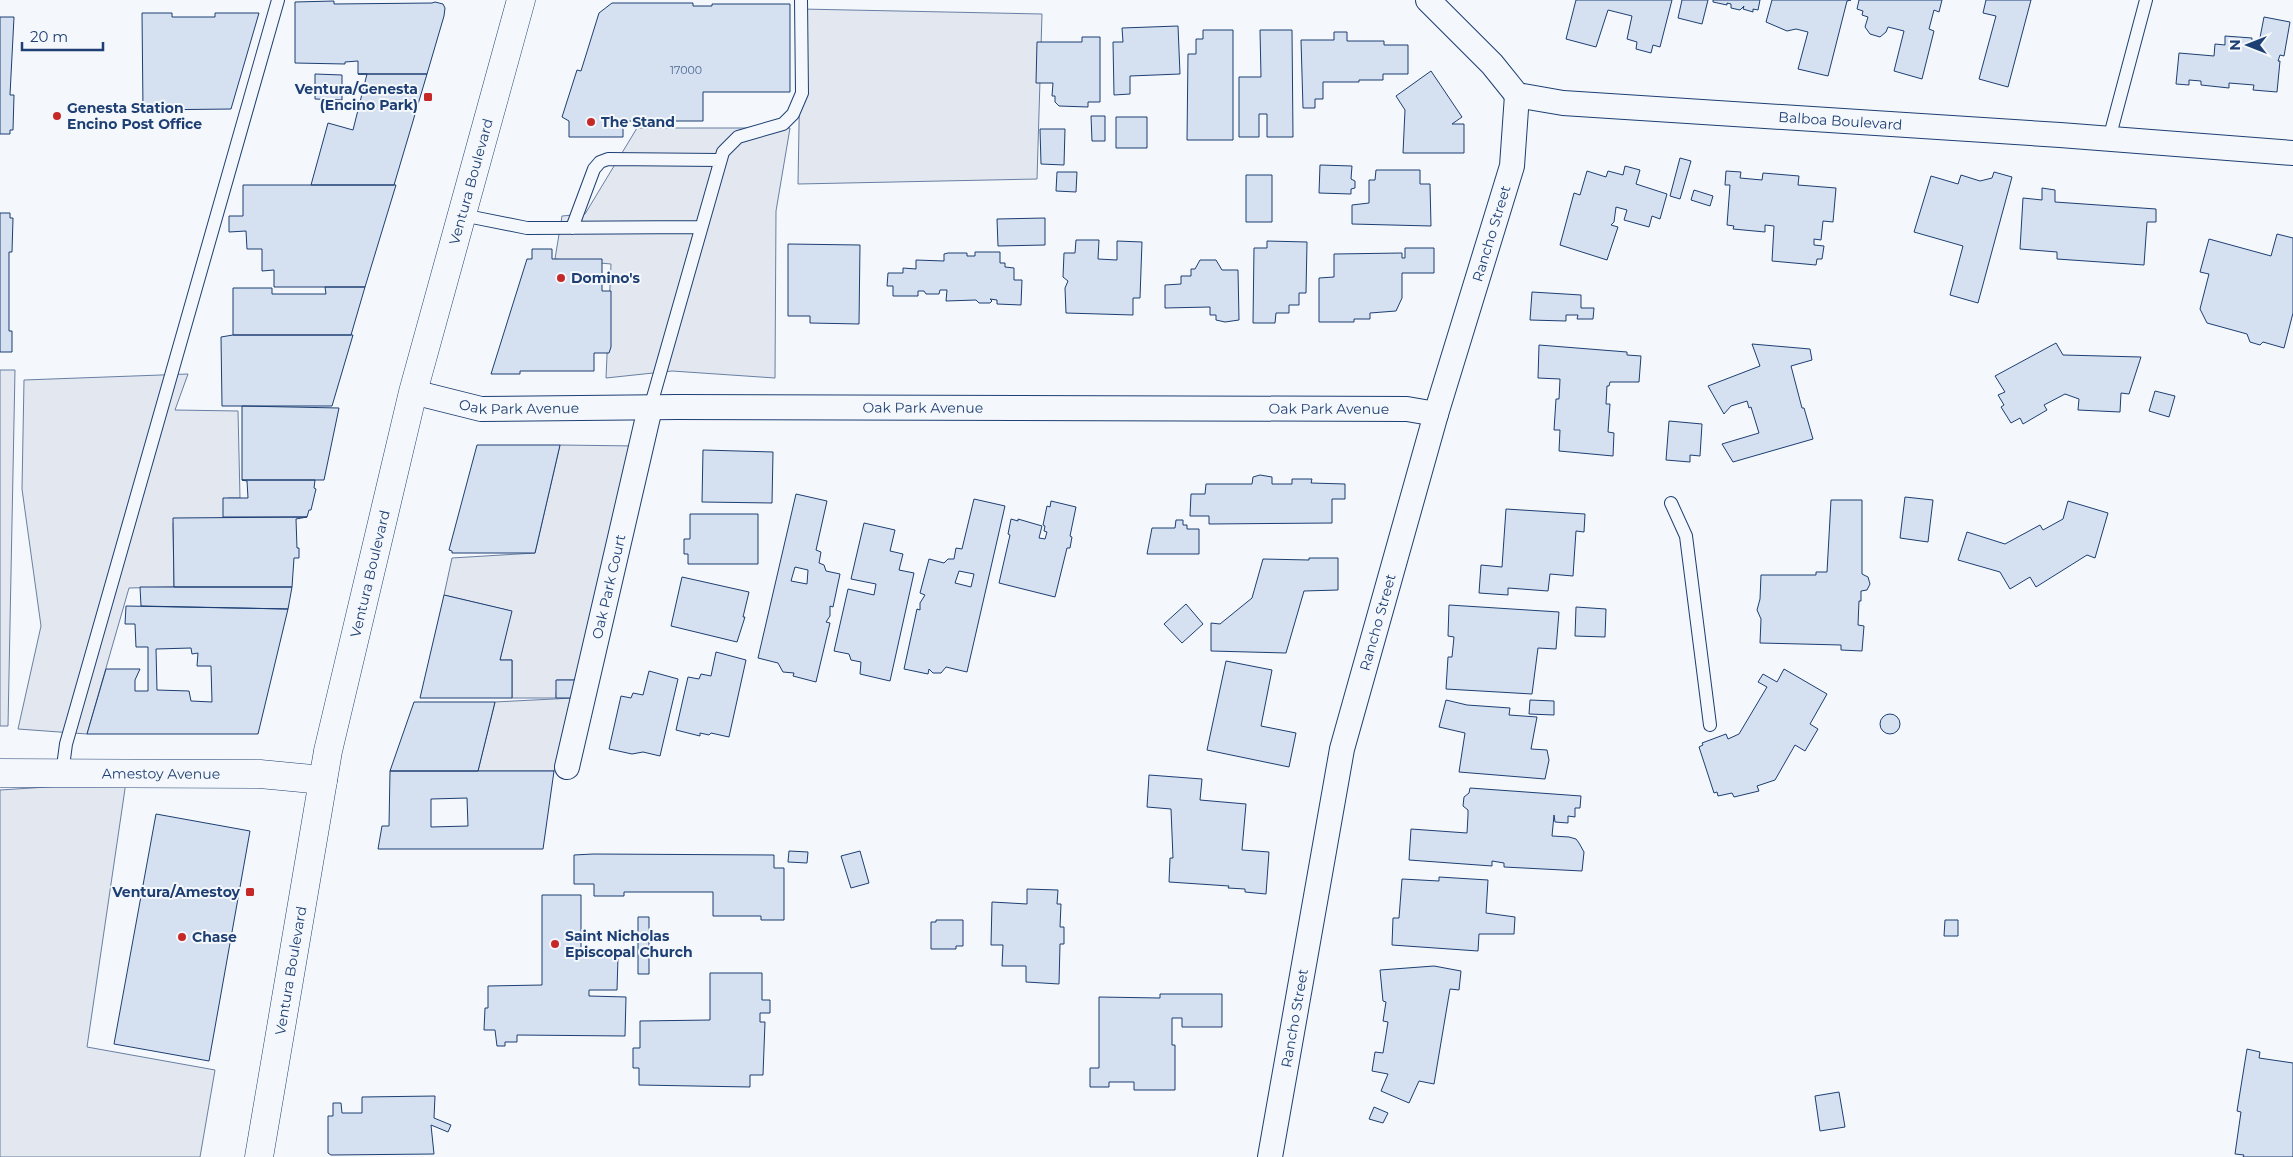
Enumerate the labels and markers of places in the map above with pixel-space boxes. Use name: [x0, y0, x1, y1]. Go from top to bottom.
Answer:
place label: Ventura/Genesta (Encino Park): [294, 80, 418, 114]
marker: Ventura/Genesta (Encino Park): [422, 91, 434, 103]
place label: Genesta Station Encino Post Office: [67, 99, 202, 133]
marker: Genesta Station Encino Post Office: [51, 110, 63, 122]
place label: The Stand: [601, 113, 675, 131]
marker: The Stand: [585, 116, 597, 128]
place label: Domino's: [571, 269, 641, 287]
marker: Domino's: [555, 272, 567, 284]
place label: Ventura/Amestoy: [111, 883, 241, 901]
marker: Ventura/Amestoy: [244, 886, 256, 898]
place label: Saint Nicholas Episcopal Church: [565, 927, 693, 961]
place label: Chase: [192, 928, 237, 946]
marker: Chase: [176, 931, 188, 943]
marker: Saint Nicholas Episcopal Church: [549, 938, 561, 950]

